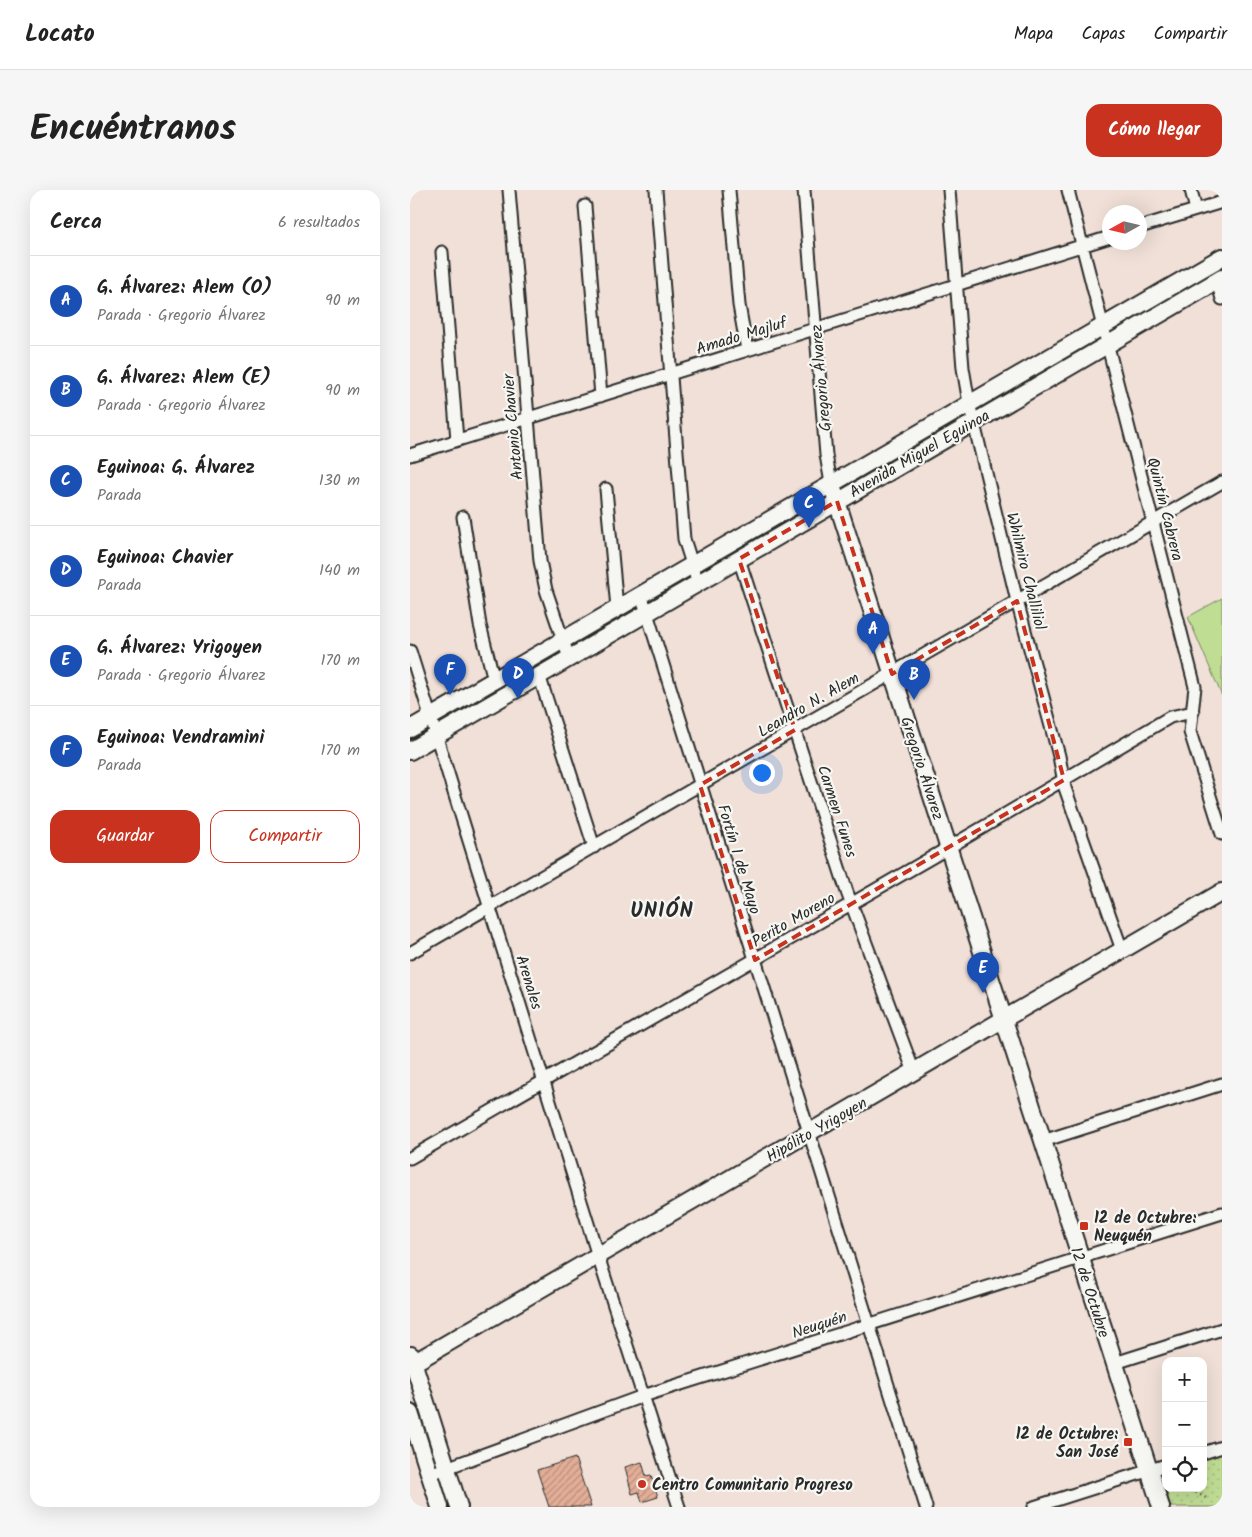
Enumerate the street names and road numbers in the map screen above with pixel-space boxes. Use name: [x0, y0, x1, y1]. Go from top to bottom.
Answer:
street label: Amado Majluf: [693, 310, 792, 362]
street label: Gregorio Álvarez: [804, 323, 839, 432]
street label: Antonio Chavier: [496, 371, 531, 481]
street label: Avenida Miguel Eguinoa: [845, 404, 995, 505]
street label: Quintín Cabrera: [1140, 455, 1189, 564]
street label: Whilmiro Challiliol: [999, 510, 1052, 633]
street label: Leandro N. Alem: [753, 666, 864, 745]
street label: Gregorio Álvarez: [893, 714, 950, 823]
street label: Carmen Funes: [810, 762, 863, 861]
street label: Fortín 1 de Mayo: [710, 801, 767, 917]
street label: Perito Moreno: [747, 886, 840, 954]
street label: Arenales: [508, 952, 549, 1013]
street label: Hipólito Yrigoyen: [761, 1091, 872, 1169]
street label: 12 de Octubre: [1063, 1244, 1116, 1341]
street label: Neuquén: [789, 1305, 850, 1346]

